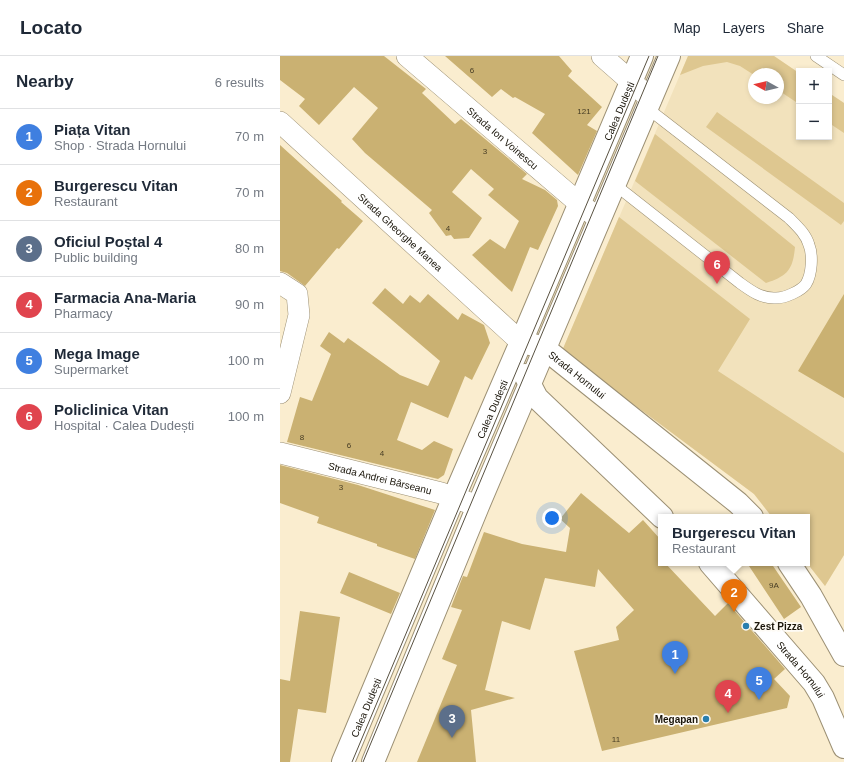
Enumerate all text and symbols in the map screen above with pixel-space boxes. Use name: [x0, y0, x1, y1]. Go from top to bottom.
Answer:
text: Locato: [20, 17, 82, 38]
text: Map: [673, 20, 701, 36]
text: Layers: [723, 20, 765, 36]
text: Share: [787, 20, 824, 36]
house number: 6: [470, 66, 475, 75]
north arrow: [748, 68, 784, 104]
map controls: [796, 68, 832, 140]
button: +: [796, 68, 832, 104]
text: Nearby: [16, 72, 74, 91]
text: 6 results: [215, 75, 264, 90]
street label: Calea Dudești: [602, 80, 637, 142]
button: −: [796, 104, 832, 140]
street label: Strada Ion Voinescu: [465, 105, 540, 172]
house number: 121: [577, 107, 591, 116]
text: Piața Vitan: [54, 121, 130, 138]
text: 1: [25, 129, 33, 144]
text: 70 m: [235, 129, 264, 144]
text: Shop · Strada Hornului: [54, 138, 186, 153]
house number: 3: [483, 147, 488, 156]
text: Burgerescu Vitan: [54, 177, 178, 194]
text: 2: [25, 185, 33, 200]
text: 70 m: [235, 185, 264, 200]
street label: Strada Gheorghe Manea: [356, 191, 445, 274]
text: Restaurant: [54, 194, 118, 209]
house number: 4: [446, 224, 451, 233]
text: Oficiul Poștal 4: [54, 233, 162, 250]
text: 3: [25, 241, 33, 256]
text: 80 m: [235, 241, 264, 256]
text: Public building: [54, 250, 138, 265]
pin: 6: [704, 251, 730, 284]
text: Farmacia Ana-Maria: [54, 289, 196, 306]
text: 4: [25, 297, 33, 312]
text: 90 m: [235, 297, 264, 312]
text: Pharmacy: [54, 306, 113, 321]
text: Mega Image: [54, 345, 140, 362]
street label: Strada Hornului: [546, 349, 607, 401]
text: 5: [25, 353, 33, 368]
text: 100 m: [228, 353, 264, 368]
text: Supermarket: [54, 362, 128, 377]
street label: Calea Dudești: [475, 378, 510, 440]
text: Policlinica Vitan: [54, 401, 169, 418]
text: 6: [25, 409, 33, 424]
text: 100 m: [228, 409, 264, 424]
text: Hospital · Calea Dudești: [54, 418, 194, 433]
house number: 8: [300, 433, 305, 442]
house number: 6: [347, 441, 352, 450]
house number: 4: [380, 449, 385, 458]
street label: Strada Andrei Bârseanu: [327, 460, 433, 496]
house number: 3: [339, 483, 344, 492]
your location: [542, 508, 562, 528]
popup: [658, 514, 810, 566]
text: Burgerescu Vitan: [672, 524, 796, 541]
text: Restaurant: [672, 541, 736, 556]
pin: 2: [721, 579, 747, 612]
house number: 9A: [769, 581, 780, 590]
marker: Zest Pizza: [741, 621, 751, 631]
place label: Zest Pizza: [754, 621, 803, 632]
street label: Strada Hornului: [774, 639, 827, 700]
pin: 1: [662, 641, 688, 674]
pin: 5: [746, 667, 772, 700]
street label: Calea Dudești: [349, 677, 383, 739]
pin: 4: [715, 680, 741, 713]
pin: 3: [439, 705, 465, 738]
place label: Megapan: [655, 714, 698, 725]
marker: Megapan: [701, 714, 711, 724]
house number: 11: [612, 735, 621, 744]

